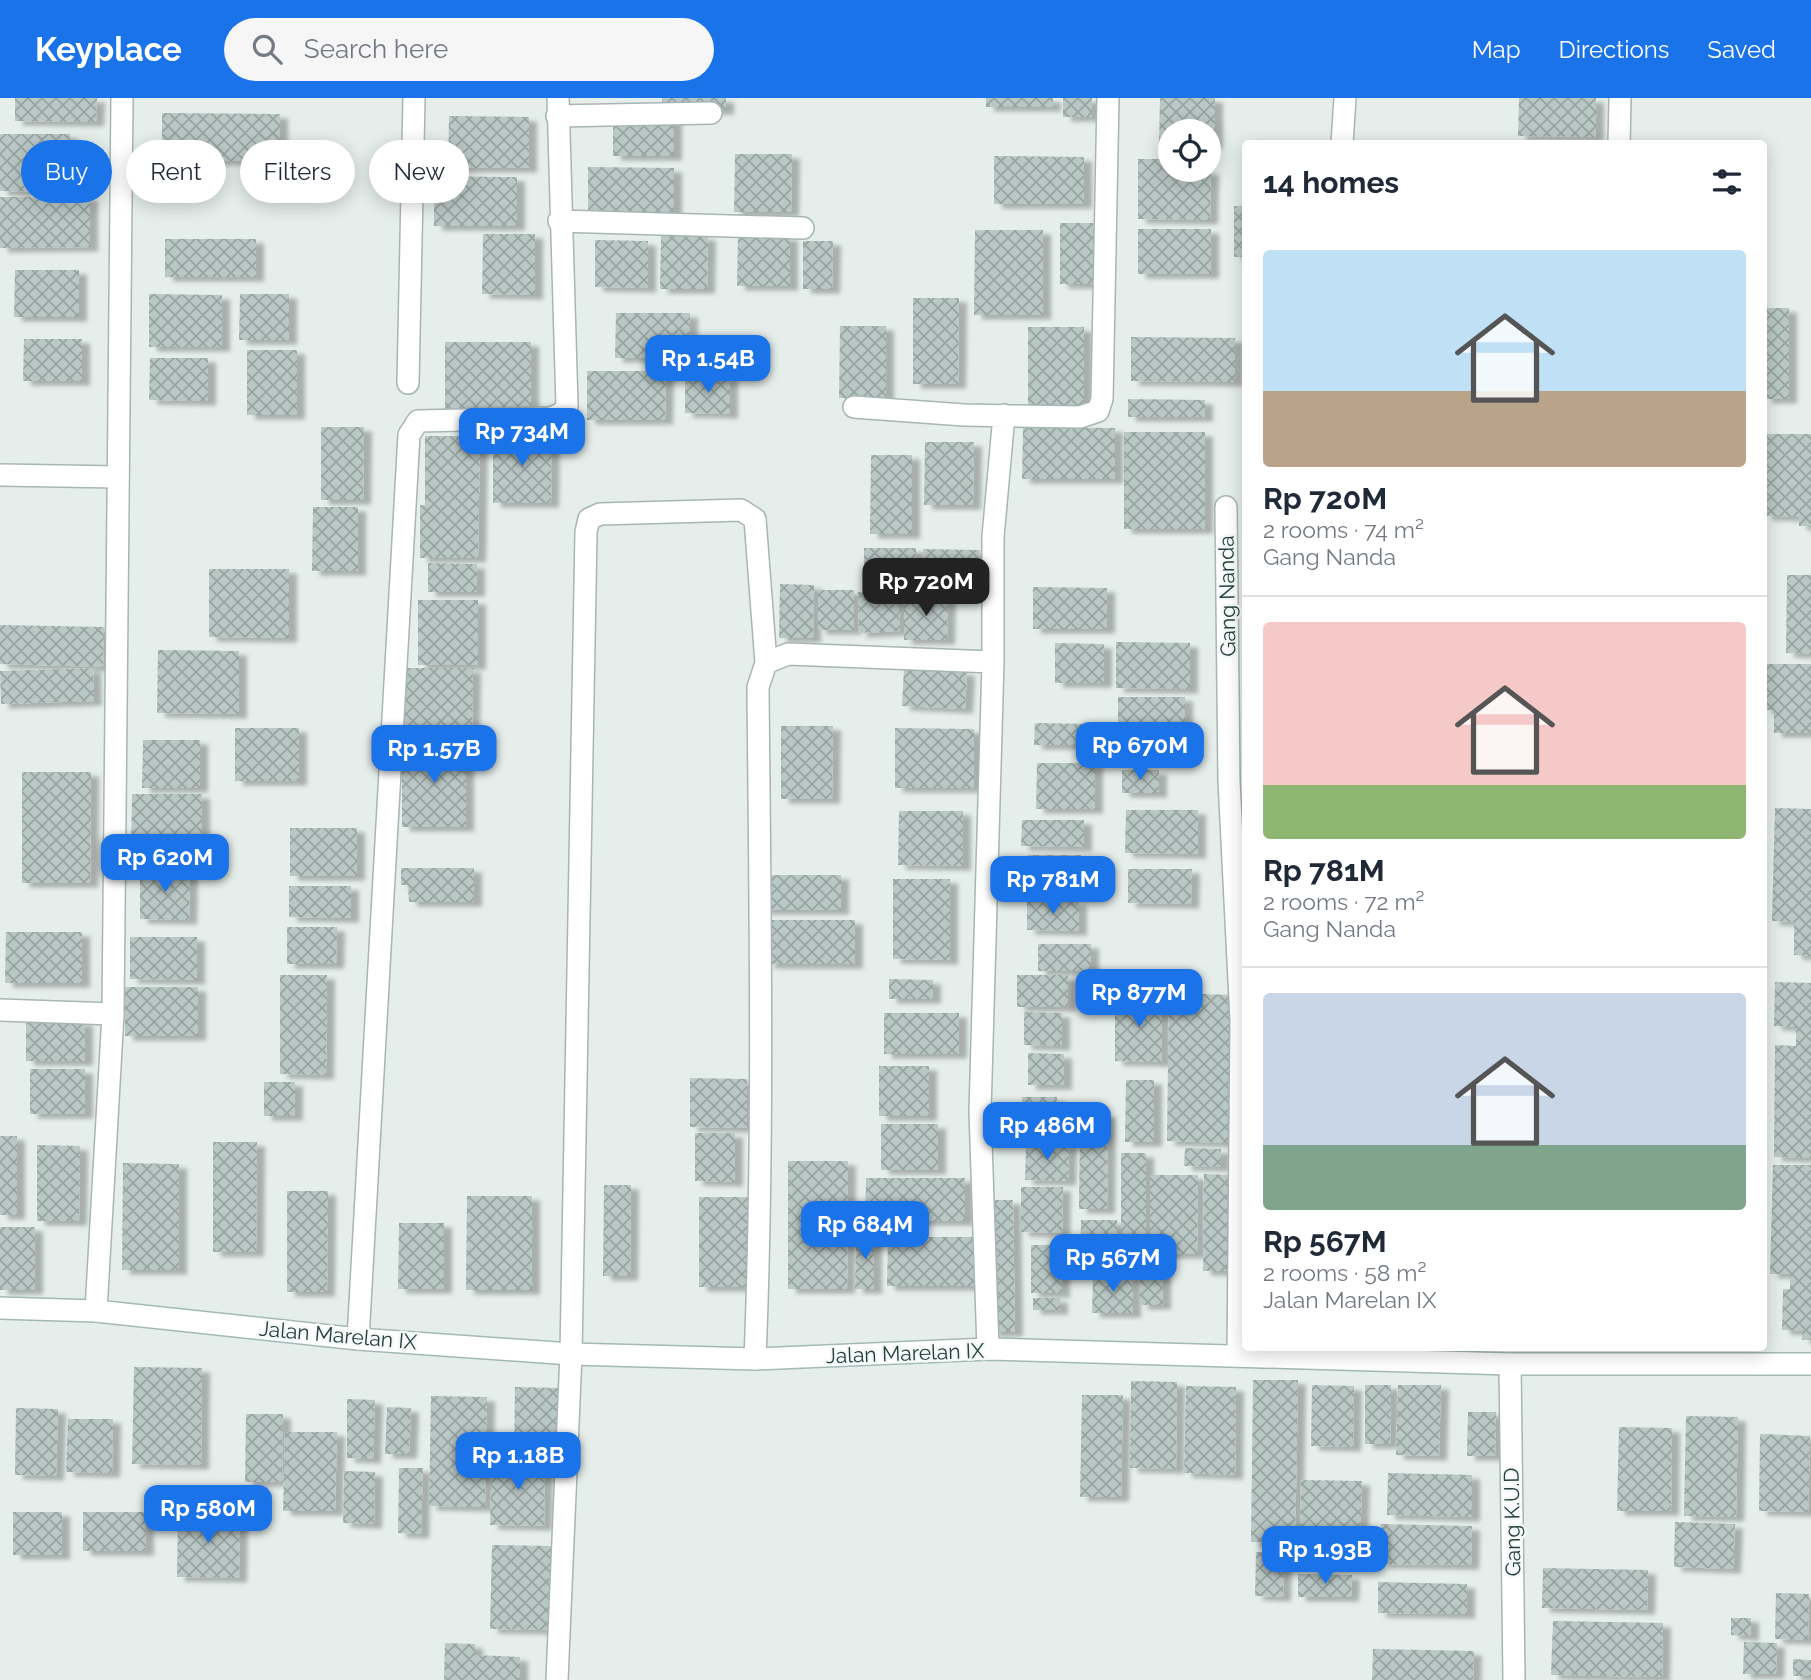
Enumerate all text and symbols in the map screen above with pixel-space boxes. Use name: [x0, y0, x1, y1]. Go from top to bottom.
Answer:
search box: [224, 18, 714, 81]
text: Keyplace: [35, 30, 182, 69]
icon: search: [248, 30, 286, 68]
text: Search here: [304, 34, 448, 64]
text: Map: [1472, 35, 1521, 64]
text: Directions: [1559, 35, 1669, 64]
text: Saved: [1707, 35, 1776, 64]
map controls: [1158, 119, 1221, 182]
button: locate: [1158, 119, 1221, 182]
chip: Buy: [21, 140, 112, 203]
chip: Rent: [126, 140, 226, 203]
chip: Filters: [240, 140, 355, 203]
chip: New: [369, 140, 469, 203]
icon: filters: [1708, 163, 1746, 201]
text: 14 homes: [1263, 165, 1399, 200]
icon: home: [1442, 295, 1568, 421]
pin: Rp 1.54B: [636, 336, 780, 395]
text: Rp 1.54B: [661, 344, 755, 371]
pin: Rp 734M: [457, 408, 587, 468]
text: Rp 734M: [475, 417, 569, 444]
text: Rp 720M: [1263, 481, 1387, 516]
text: 2 rooms · 74 m²: [1263, 516, 1424, 543]
street label: Gang Nanda: [1213, 535, 1241, 657]
text: Gang Nanda: [1263, 543, 1396, 570]
pin: Rp 720M: [861, 559, 991, 618]
text: Rp 720M: [878, 567, 974, 594]
icon: home: [1442, 667, 1568, 793]
pin: Rp 670M: [1075, 722, 1205, 782]
pin: Rp 1.57B: [362, 726, 506, 785]
text: Rp 670M: [1092, 731, 1188, 758]
text: Rp 1.57B: [387, 734, 481, 761]
pin: Rp 620M: [100, 834, 230, 894]
text: Rp 620M: [117, 843, 213, 870]
text: Rp 781M: [1263, 853, 1385, 888]
pin: Rp 781M: [988, 856, 1118, 916]
text: Rp 781M: [1006, 865, 1100, 892]
text: 2 rooms · 72 m²: [1263, 888, 1424, 915]
text: Gang Nanda: [1263, 915, 1396, 942]
pin: Rp 877M: [1074, 970, 1204, 1029]
text: Rp 877M: [1091, 978, 1187, 1005]
icon: home: [1442, 1038, 1568, 1164]
pin: Rp 486M: [982, 1102, 1112, 1162]
text: Rp 486M: [999, 1111, 1095, 1138]
pin: Rp 684M: [800, 1202, 930, 1261]
text: Rp 684M: [817, 1210, 913, 1237]
text: Rp 567M: [1263, 1224, 1387, 1259]
pin: Rp 567M: [1048, 1234, 1178, 1294]
text: Rp 567M: [1066, 1243, 1160, 1270]
text: 2 rooms · 58 m²: [1263, 1259, 1426, 1286]
text: Jalan Marelan IX: [1263, 1286, 1437, 1313]
street label: Jalan Marelan IX: [258, 1316, 419, 1354]
street label: Jalan Marelan IX: [825, 1338, 985, 1368]
pin: Rp 1.18B: [446, 1432, 590, 1492]
text: Rp 1.18B: [472, 1441, 564, 1468]
street label: Gang K.U.D: [1499, 1467, 1525, 1577]
pin: Rp 580M: [143, 1486, 273, 1545]
text: Rp 580M: [160, 1494, 256, 1521]
pin: Rp 1.93B: [1253, 1526, 1397, 1586]
text: Rp 1.93B: [1278, 1535, 1372, 1562]

